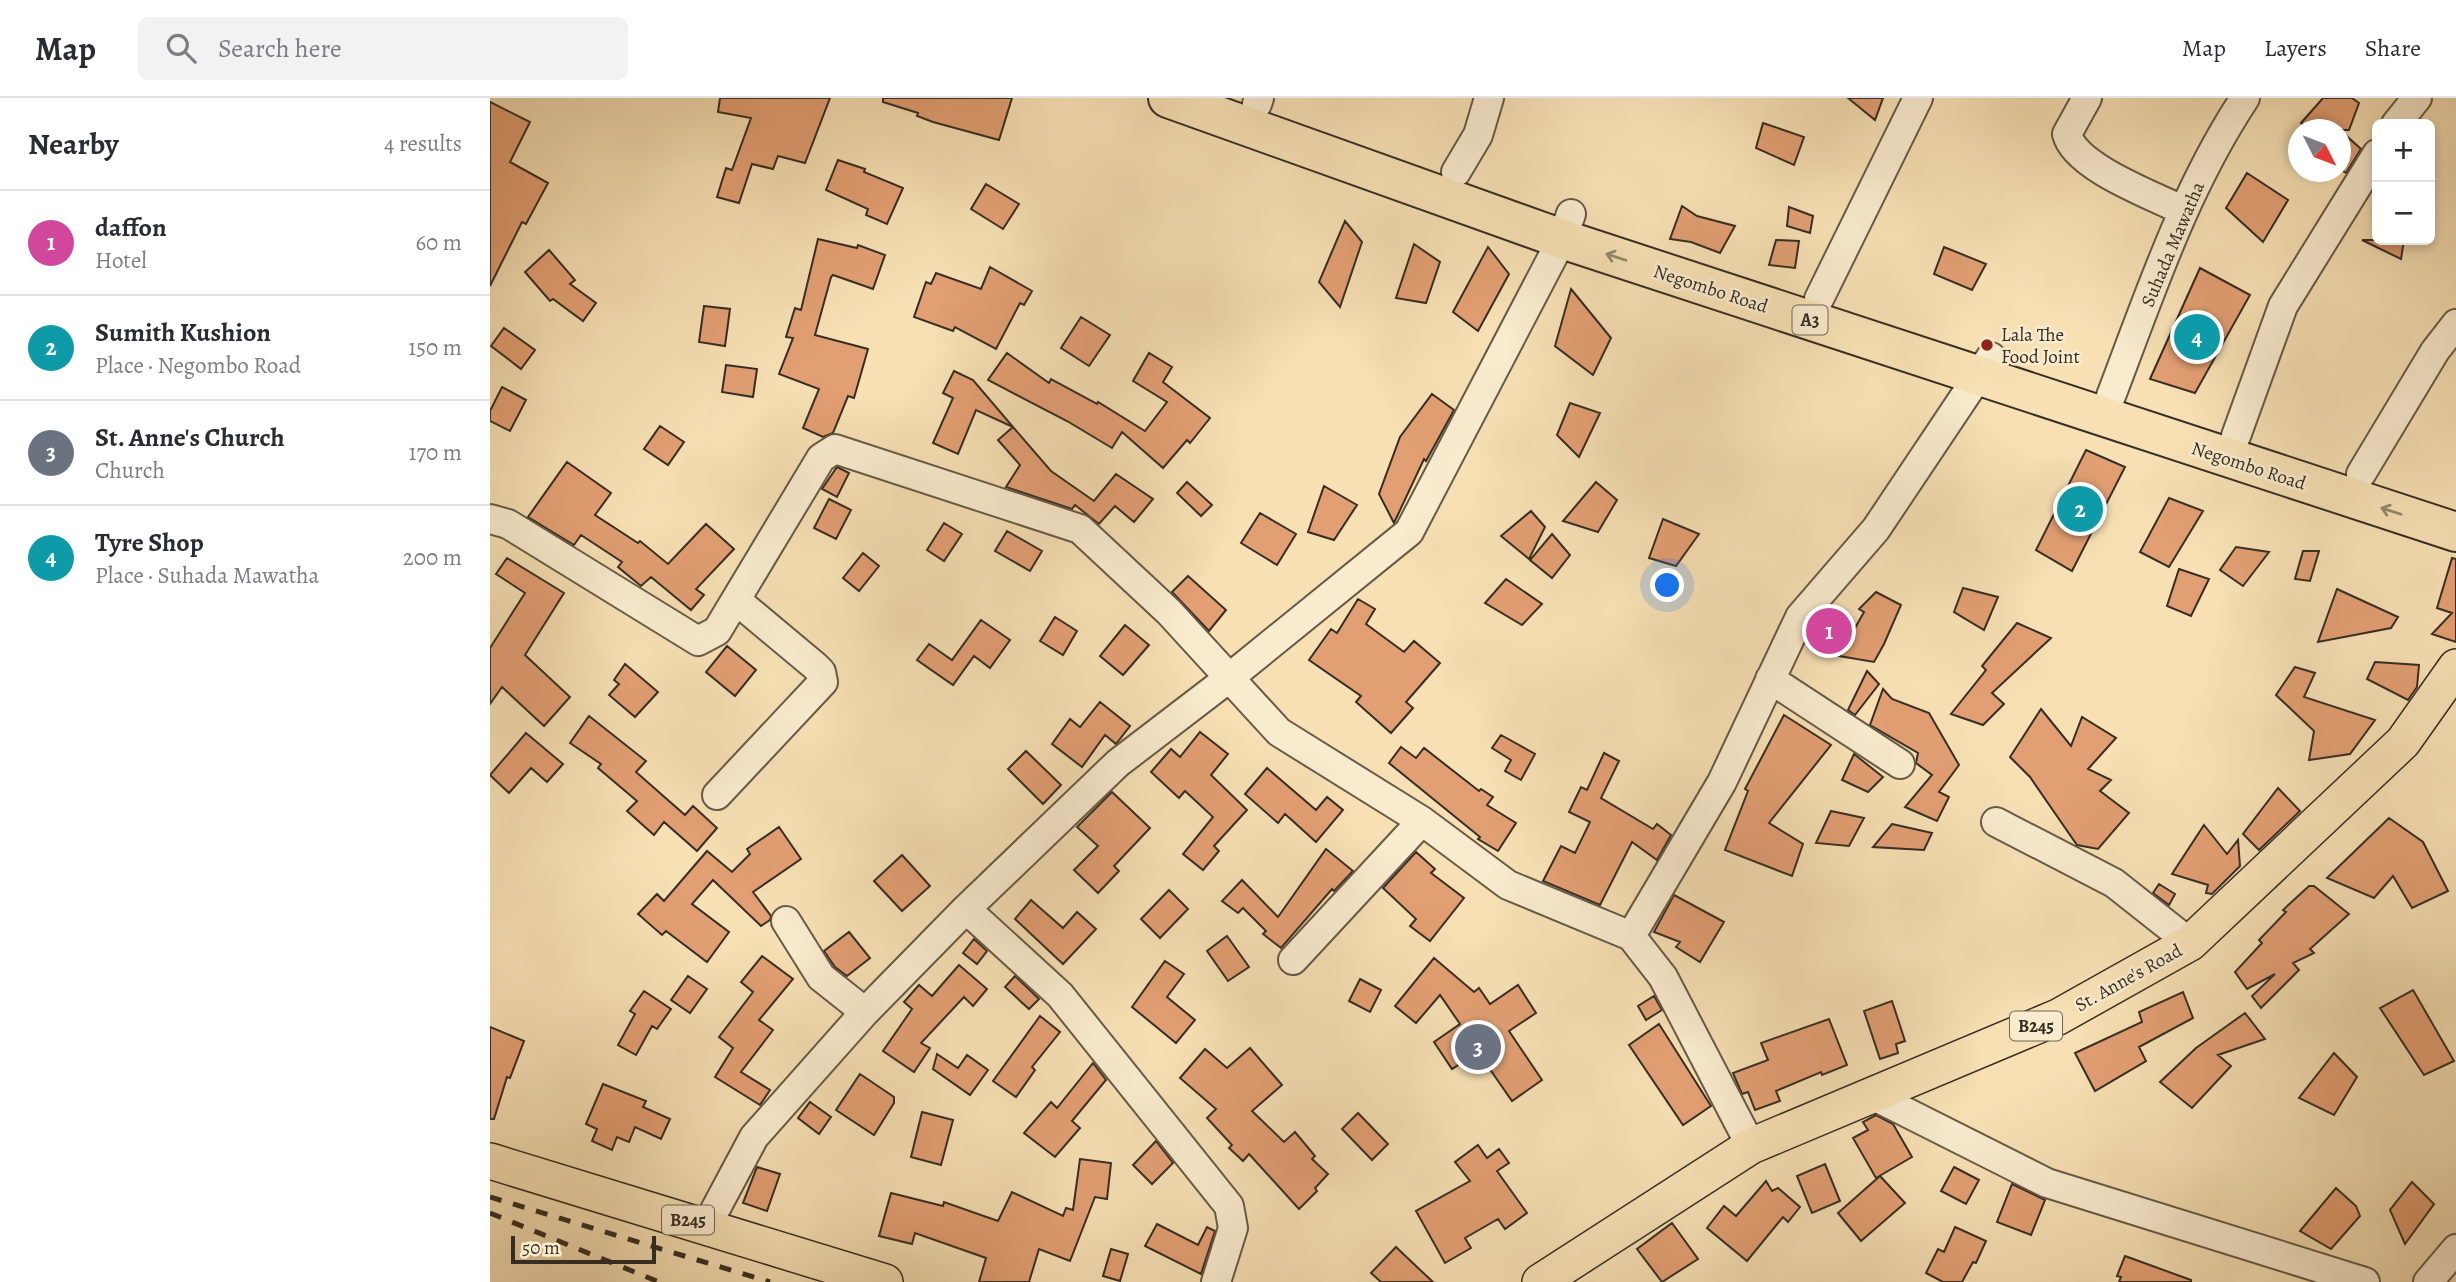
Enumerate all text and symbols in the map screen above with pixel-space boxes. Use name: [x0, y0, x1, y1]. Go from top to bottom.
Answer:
search box: [138, 17, 628, 80]
text: Map: [35, 26, 96, 71]
icon: search: [162, 29, 200, 67]
text: Search here: [218, 31, 342, 66]
text: Map: [2182, 32, 2226, 64]
text: Layers: [2264, 32, 2327, 64]
text: Share: [2365, 32, 2421, 64]
north arrow: [2288, 119, 2351, 182]
map controls: [2372, 119, 2435, 245]
button: +: [2372, 119, 2435, 182]
text: Nearby: [28, 124, 119, 164]
text: 4 results: [384, 128, 462, 159]
street label: Suhada Mawatha: [2135, 178, 2211, 311]
button: −: [2372, 182, 2435, 245]
text: daffon: [95, 210, 167, 245]
text: 1: [47, 227, 55, 258]
text: 60 m: [415, 227, 462, 258]
text: Hotel: [95, 245, 147, 276]
one-way arrow: [1605, 249, 1627, 262]
street label: Negombo Road: [1650, 258, 1772, 320]
road number: A3: [1792, 306, 1828, 334]
pin: 4: [2174, 311, 2220, 363]
text: Sumith Kushion: [95, 315, 271, 350]
place label: Lala The Food Joint: [2001, 322, 2080, 370]
text: 2: [45, 332, 57, 363]
text: 150 m: [408, 332, 462, 363]
marker: Lala The Food Joint: [1979, 337, 1995, 353]
text: Place · Negombo Road: [95, 350, 301, 381]
text: St. Anne's Church: [95, 420, 285, 455]
street label: Negombo Road: [2188, 435, 2310, 497]
text: 3: [46, 437, 56, 468]
text: 170 m: [409, 437, 462, 468]
text: Church: [95, 455, 165, 486]
pin: 2: [2057, 483, 2103, 535]
one-way arrow: [2380, 504, 2402, 517]
text: Tyre Shop: [95, 525, 204, 560]
text: 4: [46, 542, 56, 573]
text: 200 m: [403, 542, 462, 573]
text: Place · Suhada Mawatha: [95, 560, 319, 591]
your location: [1650, 568, 1684, 602]
pin: 1: [1806, 605, 1852, 657]
street label: St. Anne's Road: [2070, 937, 2187, 1018]
road number: B245: [2010, 1012, 2062, 1041]
pin: 3: [1455, 1021, 1501, 1073]
road number: B245: [662, 1205, 714, 1234]
scale bar: [511, 1233, 656, 1265]
text: 50 m: [522, 1235, 560, 1261]

